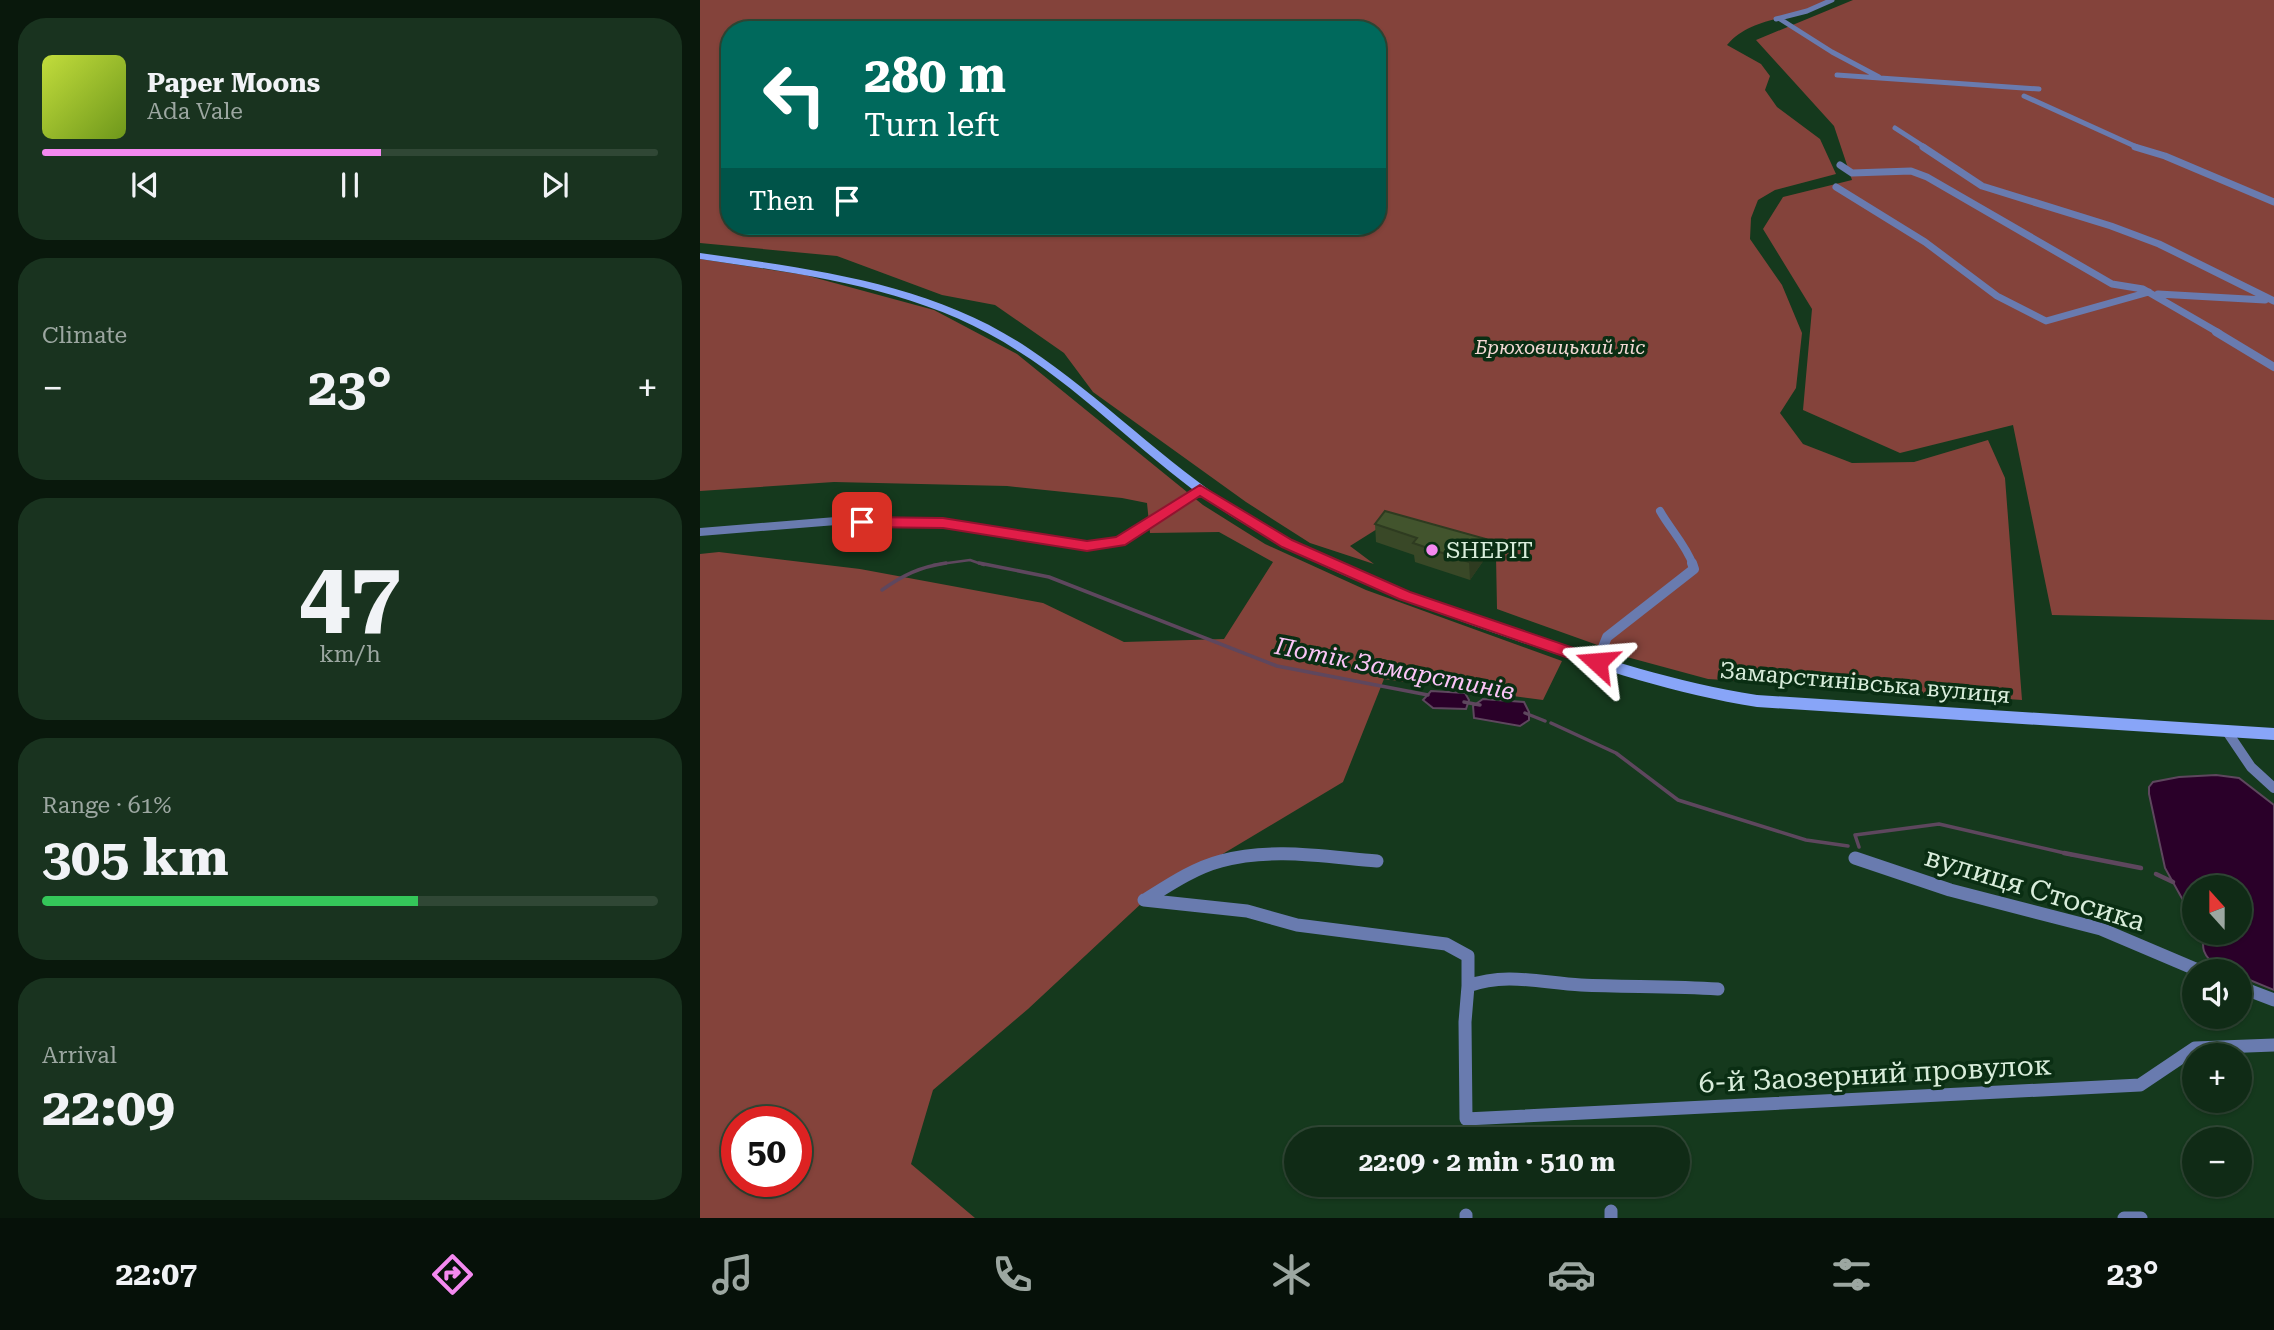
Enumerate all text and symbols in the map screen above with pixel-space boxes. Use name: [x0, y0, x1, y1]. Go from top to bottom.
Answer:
text: 280 m: [864, 47, 1006, 104]
icon: left: [749, 49, 840, 140]
text: Paper Moons: [147, 68, 320, 98]
text: Ada Vale: [147, 98, 243, 125]
text: Turn left: [864, 106, 999, 144]
icon: previous: [126, 166, 164, 204]
icon: pause: [331, 166, 369, 204]
icon: next: [536, 166, 574, 204]
icon: arrive: [828, 182, 866, 220]
text: Then: [749, 186, 814, 216]
text: Climate: [42, 322, 127, 349]
park label: Брюховицький ліс: [1474, 336, 1645, 359]
text: 23°: [308, 357, 392, 418]
text: −: [42, 366, 63, 410]
text: +: [637, 366, 658, 410]
pin: [832, 492, 892, 552]
icon: arrive: [843, 503, 881, 541]
place label: SHEPIT: [1446, 537, 1533, 564]
text: 47: [299, 542, 401, 648]
marker: SHEPIT: [1424, 542, 1440, 558]
position arrow: [1560, 625, 1634, 699]
water label: Потік Замарстинів: [1272, 632, 1517, 706]
text: km/h: [319, 641, 381, 668]
street label: Замарстинівська вулиця: [1719, 657, 2011, 709]
text: Range · 61%: [42, 792, 171, 819]
text: 305 km: [42, 827, 229, 888]
street label: вулиця Стосика: [1921, 840, 2149, 938]
north arrow: [2182, 875, 2252, 945]
map controls: [2182, 875, 2252, 1197]
button: sound: [2182, 959, 2252, 1029]
text: Arrival: [42, 1042, 117, 1069]
button: +: [2182, 1043, 2252, 1113]
street label: 6-й Заозерний провулок: [1698, 1048, 2052, 1100]
text: 22:09: [42, 1077, 175, 1138]
speed limit sign: 50: [721, 1106, 812, 1197]
button: −: [2182, 1127, 2252, 1197]
text: 22:09 · 2 min · 510 m: [1359, 1147, 1615, 1177]
icon: directions: [428, 1250, 477, 1299]
icon: music: [708, 1250, 757, 1299]
icon: phone: [988, 1250, 1037, 1299]
icon: climate: [1267, 1250, 1316, 1299]
icon: car: [1547, 1250, 1596, 1299]
icon: filters: [1827, 1250, 1876, 1299]
text: 22:07: [115, 1255, 197, 1293]
text: 23°: [2107, 1255, 2159, 1293]

